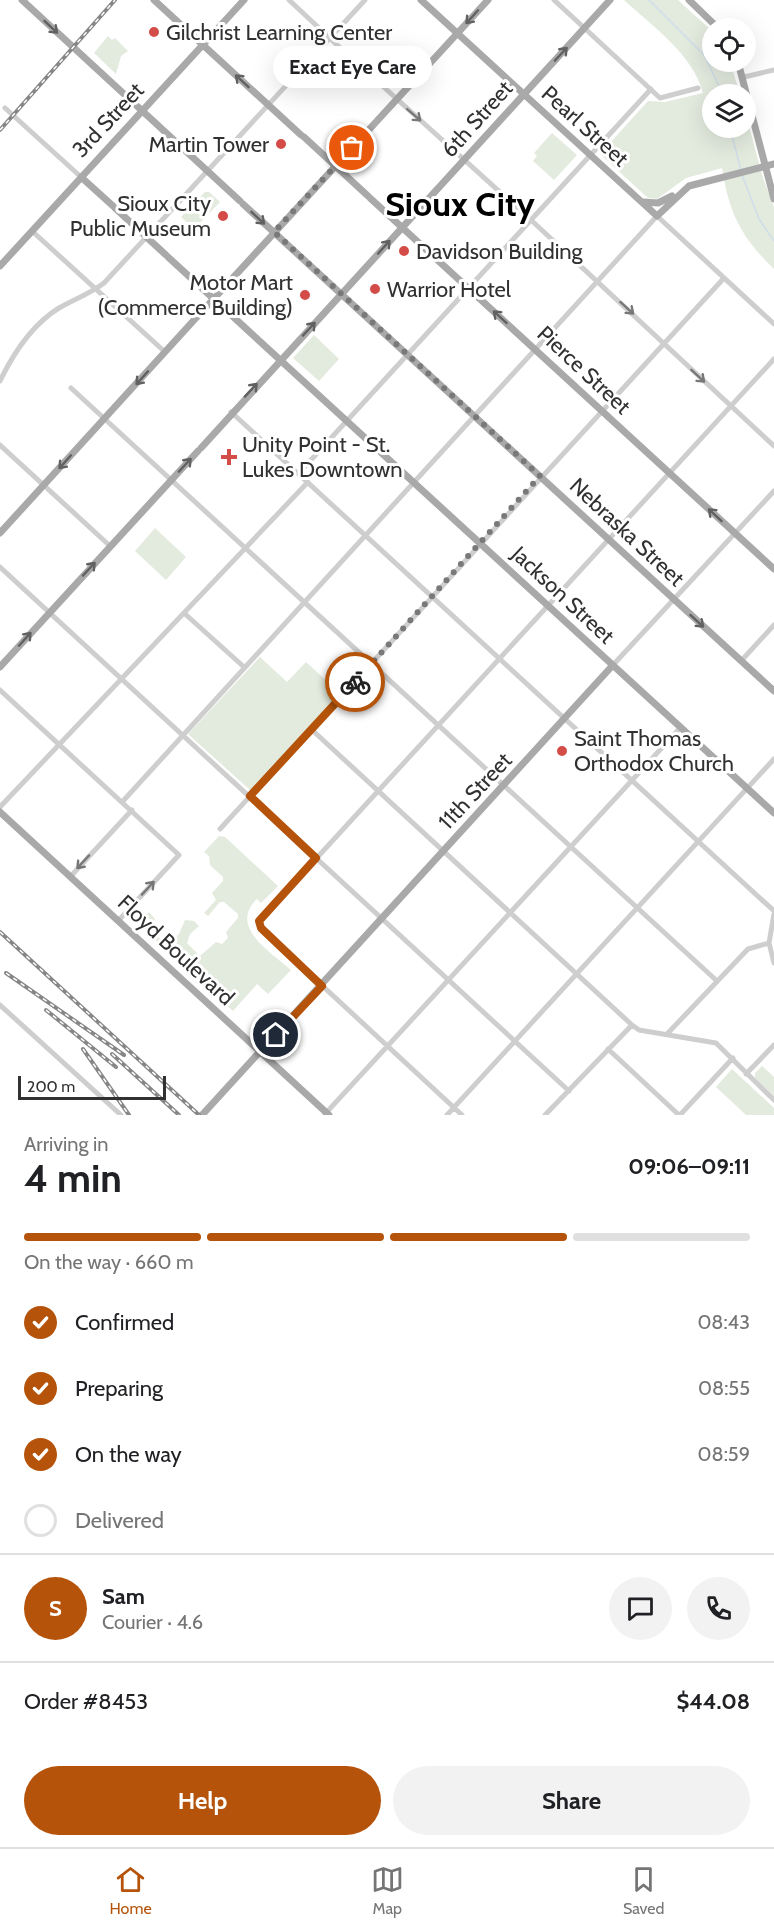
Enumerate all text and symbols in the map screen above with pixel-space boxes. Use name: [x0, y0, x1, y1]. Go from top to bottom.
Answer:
one-way arrow: [465, 9, 480, 24]
map controls: [702, 18, 756, 138]
button: locate: [702, 18, 756, 72]
place label: Gilchrist Learning Center: [166, 19, 392, 46]
one-way arrow: [43, 20, 58, 34]
marker: Gilchrist Learning Center: [147, 25, 161, 39]
callout: Exact Eye Care: [272, 46, 431, 88]
one-way arrow: [554, 47, 568, 62]
text: Exact Eye Care: [289, 55, 416, 79]
one-way arrow: [235, 74, 250, 88]
street label: 6th Street: [436, 75, 519, 163]
street label: 3rd Street: [67, 77, 150, 163]
street label: Pearl Street: [536, 80, 635, 172]
button: layers: [702, 84, 756, 138]
one-way arrow: [406, 108, 421, 122]
pin: [326, 122, 377, 173]
place label: Martin Tower: [148, 131, 269, 158]
icon: bag: [335, 131, 368, 164]
marker: Martin Tower: [274, 137, 288, 151]
district label: Sioux City: [385, 183, 536, 225]
place label: Sioux City Public Museum: [70, 190, 211, 242]
marker: Sioux City Public Museum: [216, 209, 230, 223]
one-way arrow: [251, 211, 266, 225]
place label: Davidson Building: [416, 238, 584, 265]
one-way arrow: [377, 240, 391, 255]
marker: Davidson Building: [397, 244, 411, 258]
place label: Motor Mart (Commerce Building): [97, 269, 294, 321]
place label: Warrior Hotel: [387, 276, 512, 303]
marker: Warrior Hotel: [368, 282, 382, 296]
marker: Motor Mart (Commerce Building): [298, 288, 312, 302]
one-way arrow: [619, 301, 634, 315]
one-way arrow: [493, 310, 508, 324]
street label: Pierce Street: [532, 320, 637, 420]
one-way arrow: [302, 322, 316, 337]
one-way arrow: [690, 369, 705, 383]
one-way arrow: [135, 370, 149, 385]
one-way arrow: [244, 382, 259, 397]
place label: Unity Point - St. Lukes Downtown: [242, 431, 403, 483]
marker: Unity Point - St. Lukes Downtown: [220, 448, 238, 466]
one-way arrow: [58, 454, 72, 469]
one-way arrow: [178, 458, 192, 473]
street label: Nebraska Street: [564, 472, 690, 592]
one-way arrow: [708, 508, 723, 522]
street label: Jackson Street: [505, 540, 620, 650]
one-way arrow: [82, 562, 96, 577]
one-way arrow: [689, 614, 704, 628]
one-way arrow: [18, 632, 32, 647]
courier: [325, 652, 385, 712]
icon: bike: [339, 666, 372, 699]
place label: Saint Thomas Orthodox Church: [574, 725, 734, 777]
marker: Saint Thomas Orthodox Church: [555, 744, 569, 758]
street label: 11th Street: [433, 747, 518, 835]
one-way arrow: [77, 854, 91, 869]
one-way arrow: [141, 881, 155, 896]
street label: Floyd Boulevard: [112, 889, 240, 1011]
pin: [250, 1009, 301, 1060]
icon: home: [259, 1018, 292, 1051]
scale bar: [18, 1073, 166, 1100]
text: 200 m: [27, 1077, 75, 1096]
text: Arriving in: [24, 1132, 108, 1156]
text: 09:06–09:11: [628, 1153, 750, 1180]
text: 4 min: [24, 1154, 122, 1202]
text: On the way · 660 m: [24, 1250, 193, 1274]
icon: check: [24, 1306, 57, 1339]
text: Confirmed: [75, 1309, 174, 1336]
text: 08:43: [697, 1310, 750, 1334]
icon: check: [24, 1372, 57, 1405]
text: Preparing: [75, 1375, 163, 1402]
text: 08:55: [698, 1376, 750, 1400]
icon: check: [24, 1438, 57, 1471]
text: On the way: [75, 1441, 182, 1468]
text: 08:59: [698, 1442, 750, 1466]
text: Delivered: [75, 1507, 164, 1534]
button: chat: [609, 1577, 672, 1640]
button: phone: [687, 1577, 750, 1640]
text: Sam: [102, 1583, 145, 1610]
text: S: [49, 1595, 62, 1622]
text: Courier · 4.6: [102, 1610, 203, 1634]
text: Order #8453: [24, 1688, 148, 1715]
text: $44.08: [676, 1688, 750, 1715]
button: Help: [24, 1766, 381, 1835]
button: Share: [393, 1766, 750, 1835]
tab: Home: [110, 1863, 152, 1918]
tab: Map: [371, 1863, 404, 1918]
tab: Saved: [623, 1863, 664, 1918]

